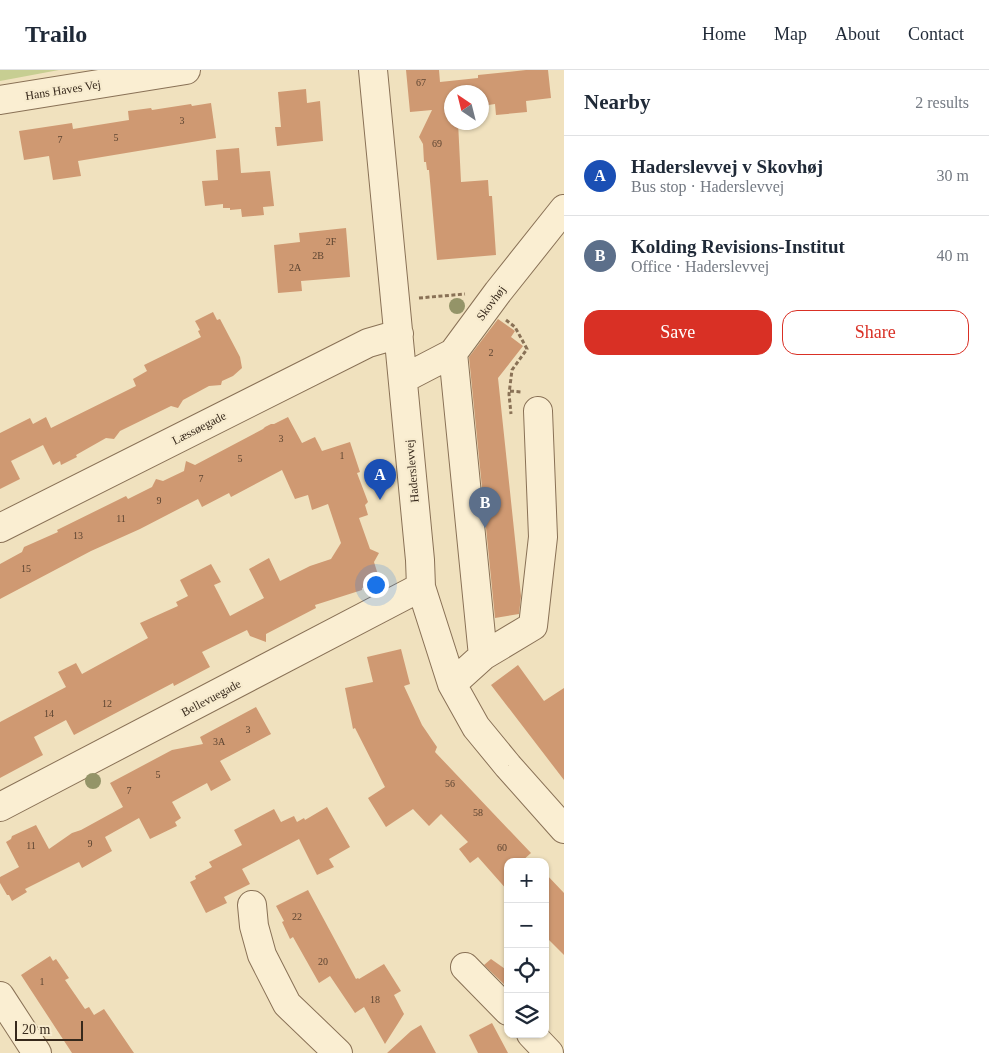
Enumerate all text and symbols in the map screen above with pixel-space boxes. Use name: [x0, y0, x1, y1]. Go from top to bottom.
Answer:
text: Trailo: [25, 21, 87, 47]
text: Home: [702, 24, 746, 44]
text: Map: [774, 24, 807, 44]
text: About: [835, 24, 880, 44]
text: Contact: [908, 24, 964, 44]
street label: Hans Haves Vej: [24, 77, 102, 103]
house number: 67: [416, 77, 426, 88]
north arrow: [444, 85, 489, 130]
text: Nearby: [584, 90, 651, 114]
text: 2 results: [915, 94, 969, 111]
house number: 3: [180, 115, 185, 126]
house number: 5: [114, 132, 119, 143]
house number: 7: [58, 134, 63, 145]
house number: 69: [432, 138, 442, 149]
text: Haderslevvej v Skovhøj: [631, 156, 823, 177]
text: A: [594, 167, 606, 184]
text: 30 m: [937, 167, 969, 184]
text: Bus stop · Haderslevvej: [631, 178, 784, 195]
house number: 2F: [326, 236, 337, 247]
text: Kolding Revisions-Institut: [631, 236, 845, 257]
text: B: [595, 247, 605, 264]
text: 40 m: [937, 247, 969, 264]
house number: 2B: [312, 250, 324, 261]
text: Office · Haderslevvej: [631, 258, 769, 275]
house number: 2A: [289, 262, 302, 273]
street label: Skovhøj: [473, 283, 509, 323]
button: Save: [584, 310, 772, 355]
button: Share: [782, 310, 969, 355]
house number: 2: [489, 347, 494, 358]
street label: Læssøegade: [170, 408, 228, 448]
house number: 3: [279, 433, 284, 444]
street label: Haderslevvej: [402, 439, 422, 503]
house number: 1: [340, 450, 345, 461]
house number: 5: [238, 453, 243, 464]
pin: A: [364, 459, 396, 500]
house number: 7: [199, 473, 204, 484]
pin: B: [469, 487, 501, 528]
house number: 9: [157, 495, 162, 506]
house number: 11: [116, 513, 126, 524]
house number: 13: [73, 530, 83, 541]
house number: 15: [21, 563, 31, 574]
your location: [363, 572, 389, 598]
street label: Bellevuegade: [179, 676, 243, 720]
house number: 12: [102, 698, 112, 709]
house number: 14: [44, 708, 54, 719]
house number: 3: [246, 724, 251, 735]
house number: 3A: [213, 736, 226, 747]
house number: 5: [156, 769, 161, 780]
house number: 56: [445, 778, 455, 789]
house number: 7: [127, 785, 132, 796]
house number: 58: [473, 807, 483, 818]
house number: 9: [88, 838, 93, 849]
house number: 11: [26, 840, 36, 851]
house number: 60: [497, 842, 507, 853]
map controls: [504, 858, 549, 1038]
button: +: [504, 858, 549, 903]
button: −: [504, 903, 549, 948]
house number: 22: [292, 911, 302, 922]
button: locate: [504, 948, 549, 993]
house number: 20: [318, 956, 328, 967]
house number: 1: [40, 976, 45, 987]
button: layers: [504, 993, 549, 1038]
house number: 18: [370, 994, 380, 1005]
scale bar: [15, 1018, 82, 1041]
text: 20 m: [22, 1022, 50, 1037]

